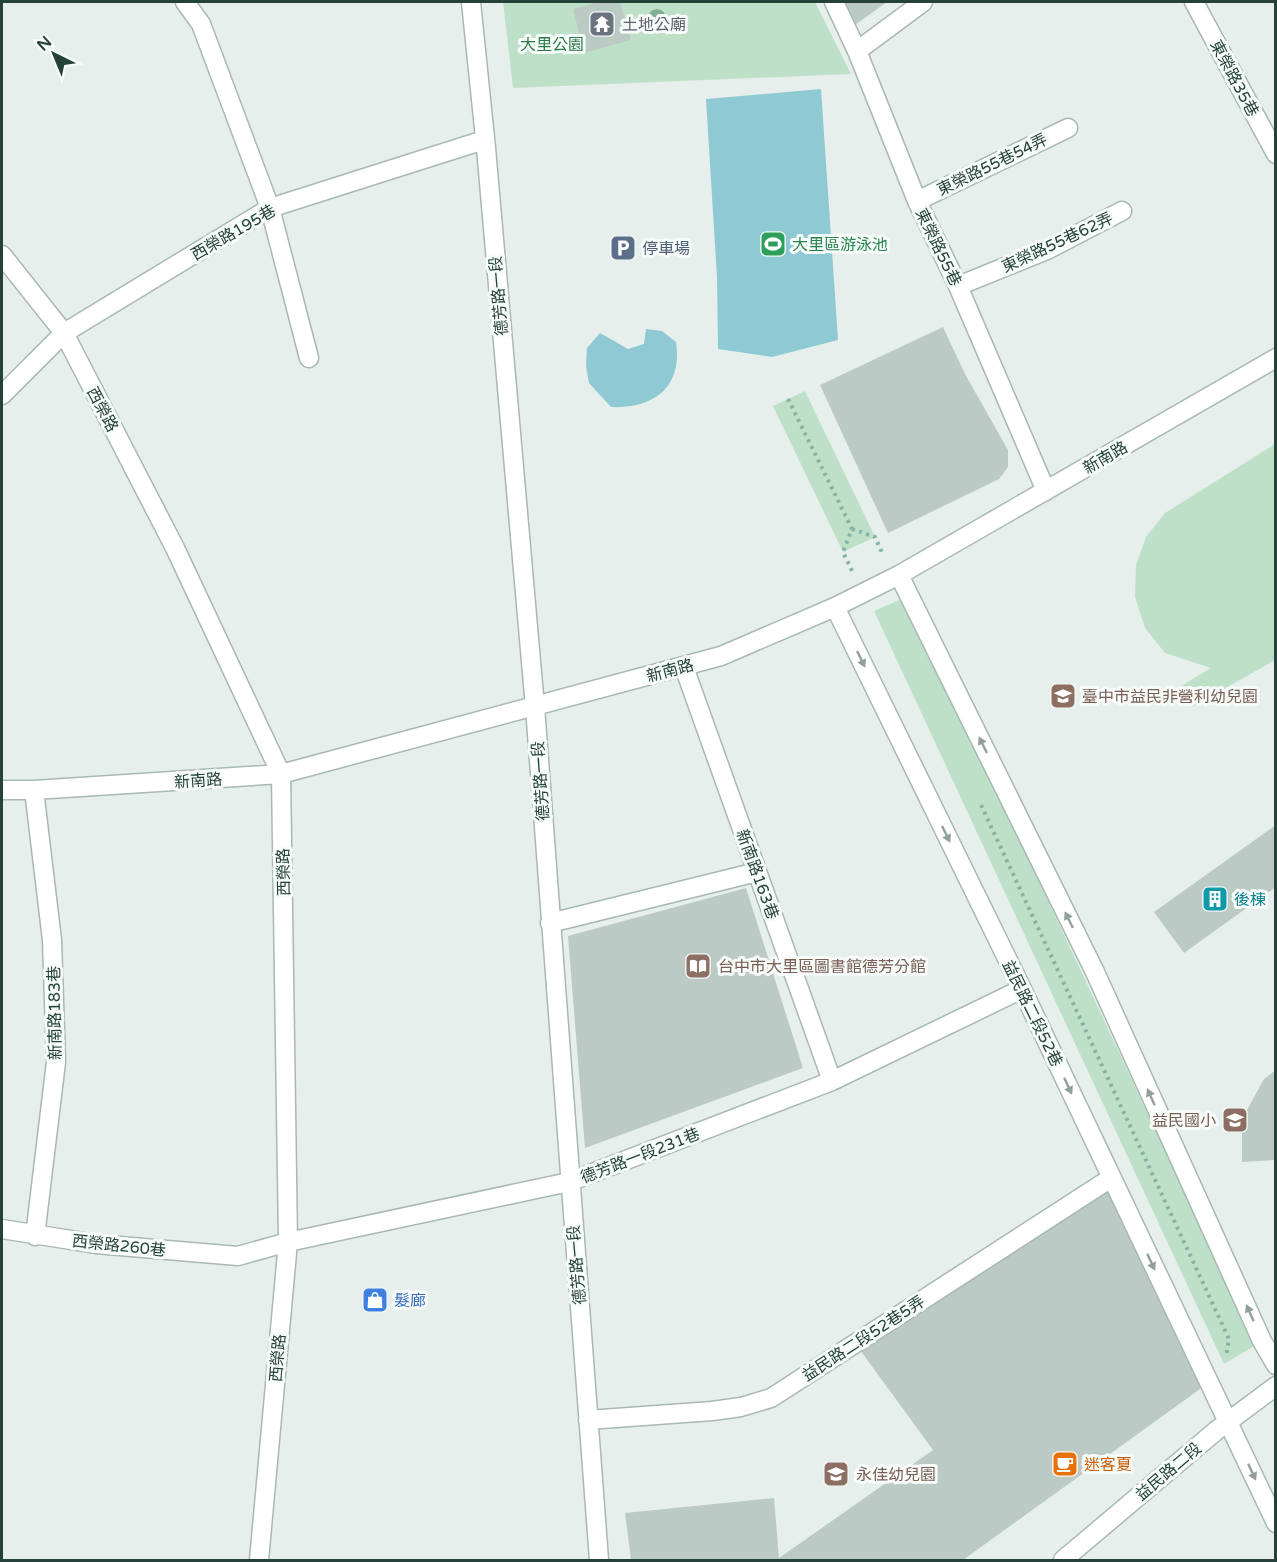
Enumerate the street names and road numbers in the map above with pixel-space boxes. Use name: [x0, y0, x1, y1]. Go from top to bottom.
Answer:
street label: 東榮路35巷: [1206, 37, 1263, 120]
street label: 東榮路55巷54弄: [934, 130, 1051, 200]
street label: 西榮路195巷: [188, 201, 279, 265]
street label: 東榮路55巷: [911, 205, 966, 290]
street label: 東榮路55巷62弄: [999, 208, 1116, 277]
street label: 德芳路一段: [486, 255, 512, 337]
street label: 西榮路: [82, 384, 122, 435]
street label: 新南路: [1080, 437, 1131, 479]
street label: 新南路: [644, 655, 696, 687]
street label: 德芳路一段: [528, 740, 554, 822]
street label: 新南路: [173, 769, 223, 793]
street label: 新南路163巷: [732, 827, 783, 922]
street label: 西榮路: [274, 848, 294, 896]
street label: 益民路二段52巷: [998, 957, 1067, 1070]
street label: 新南路183巷: [44, 966, 66, 1060]
street label: 德芳路一段231巷: [578, 1124, 703, 1188]
street label: 德芳路一段: [564, 1224, 590, 1306]
street label: 西榮路260巷: [71, 1231, 167, 1261]
street label: 益民路二段52巷5弄: [798, 1292, 929, 1386]
street label: 西榮路: [266, 1333, 290, 1383]
street label: 益民路二段: [1132, 1438, 1206, 1505]

